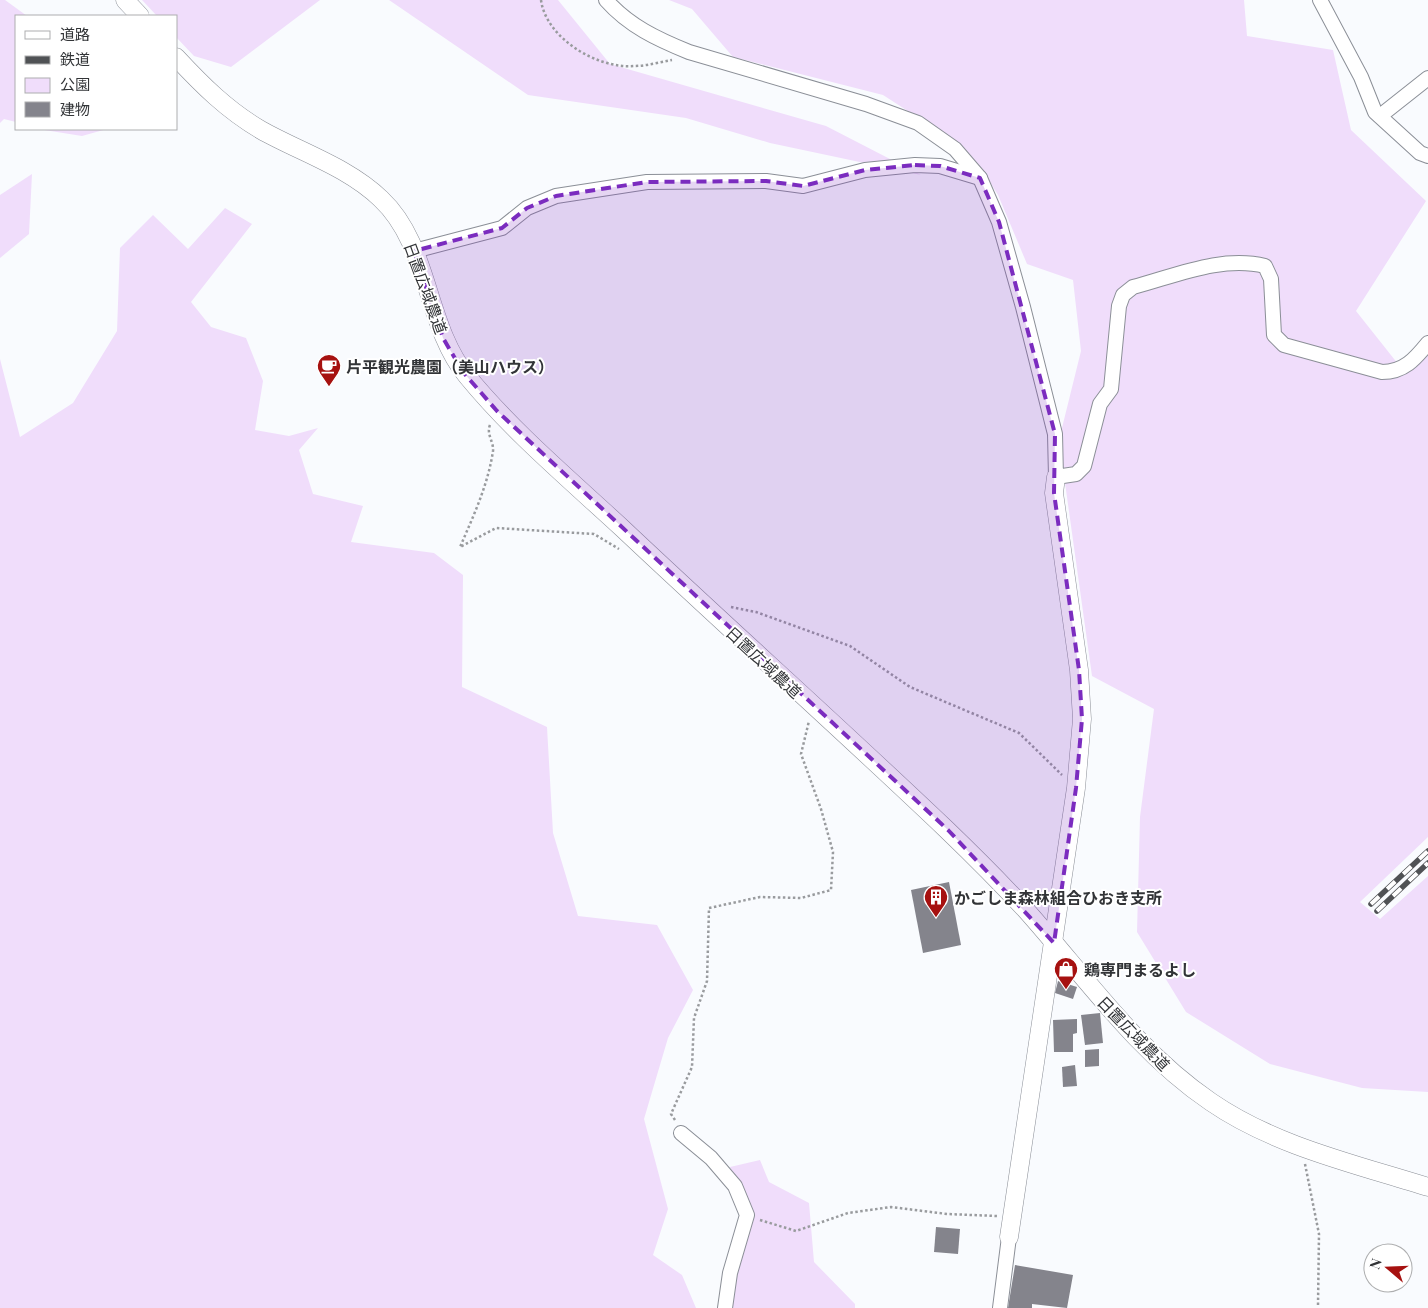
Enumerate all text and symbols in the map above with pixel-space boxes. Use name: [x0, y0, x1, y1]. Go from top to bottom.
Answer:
legend: [15, 15, 178, 130]
text: 道路: [60, 24, 90, 44]
text: 鉄道: [60, 49, 90, 69]
text: 公園: [60, 74, 90, 94]
text: 建物: [60, 99, 90, 119]
street label: 日置広域農道: [400, 239, 452, 337]
cafe icon: 片平観光農園（美山ハウス）: [316, 353, 342, 387]
place label: 片平観光農園（美山ハウス）: [346, 356, 554, 377]
street label: 日置広域農道: [722, 622, 806, 702]
building icon: かごしま森林組合ひおき支所: [923, 884, 949, 918]
place label: かごしま森林組合ひおき支所: [954, 887, 1162, 908]
shop icon: 鶏専門まるよし: [1053, 956, 1079, 990]
place label: 鶏専門まるよし: [1084, 959, 1196, 980]
street label: 日置広域農道: [1093, 991, 1175, 1075]
north arrow: [1363, 1243, 1413, 1293]
text: N: [1365, 1256, 1386, 1271]

